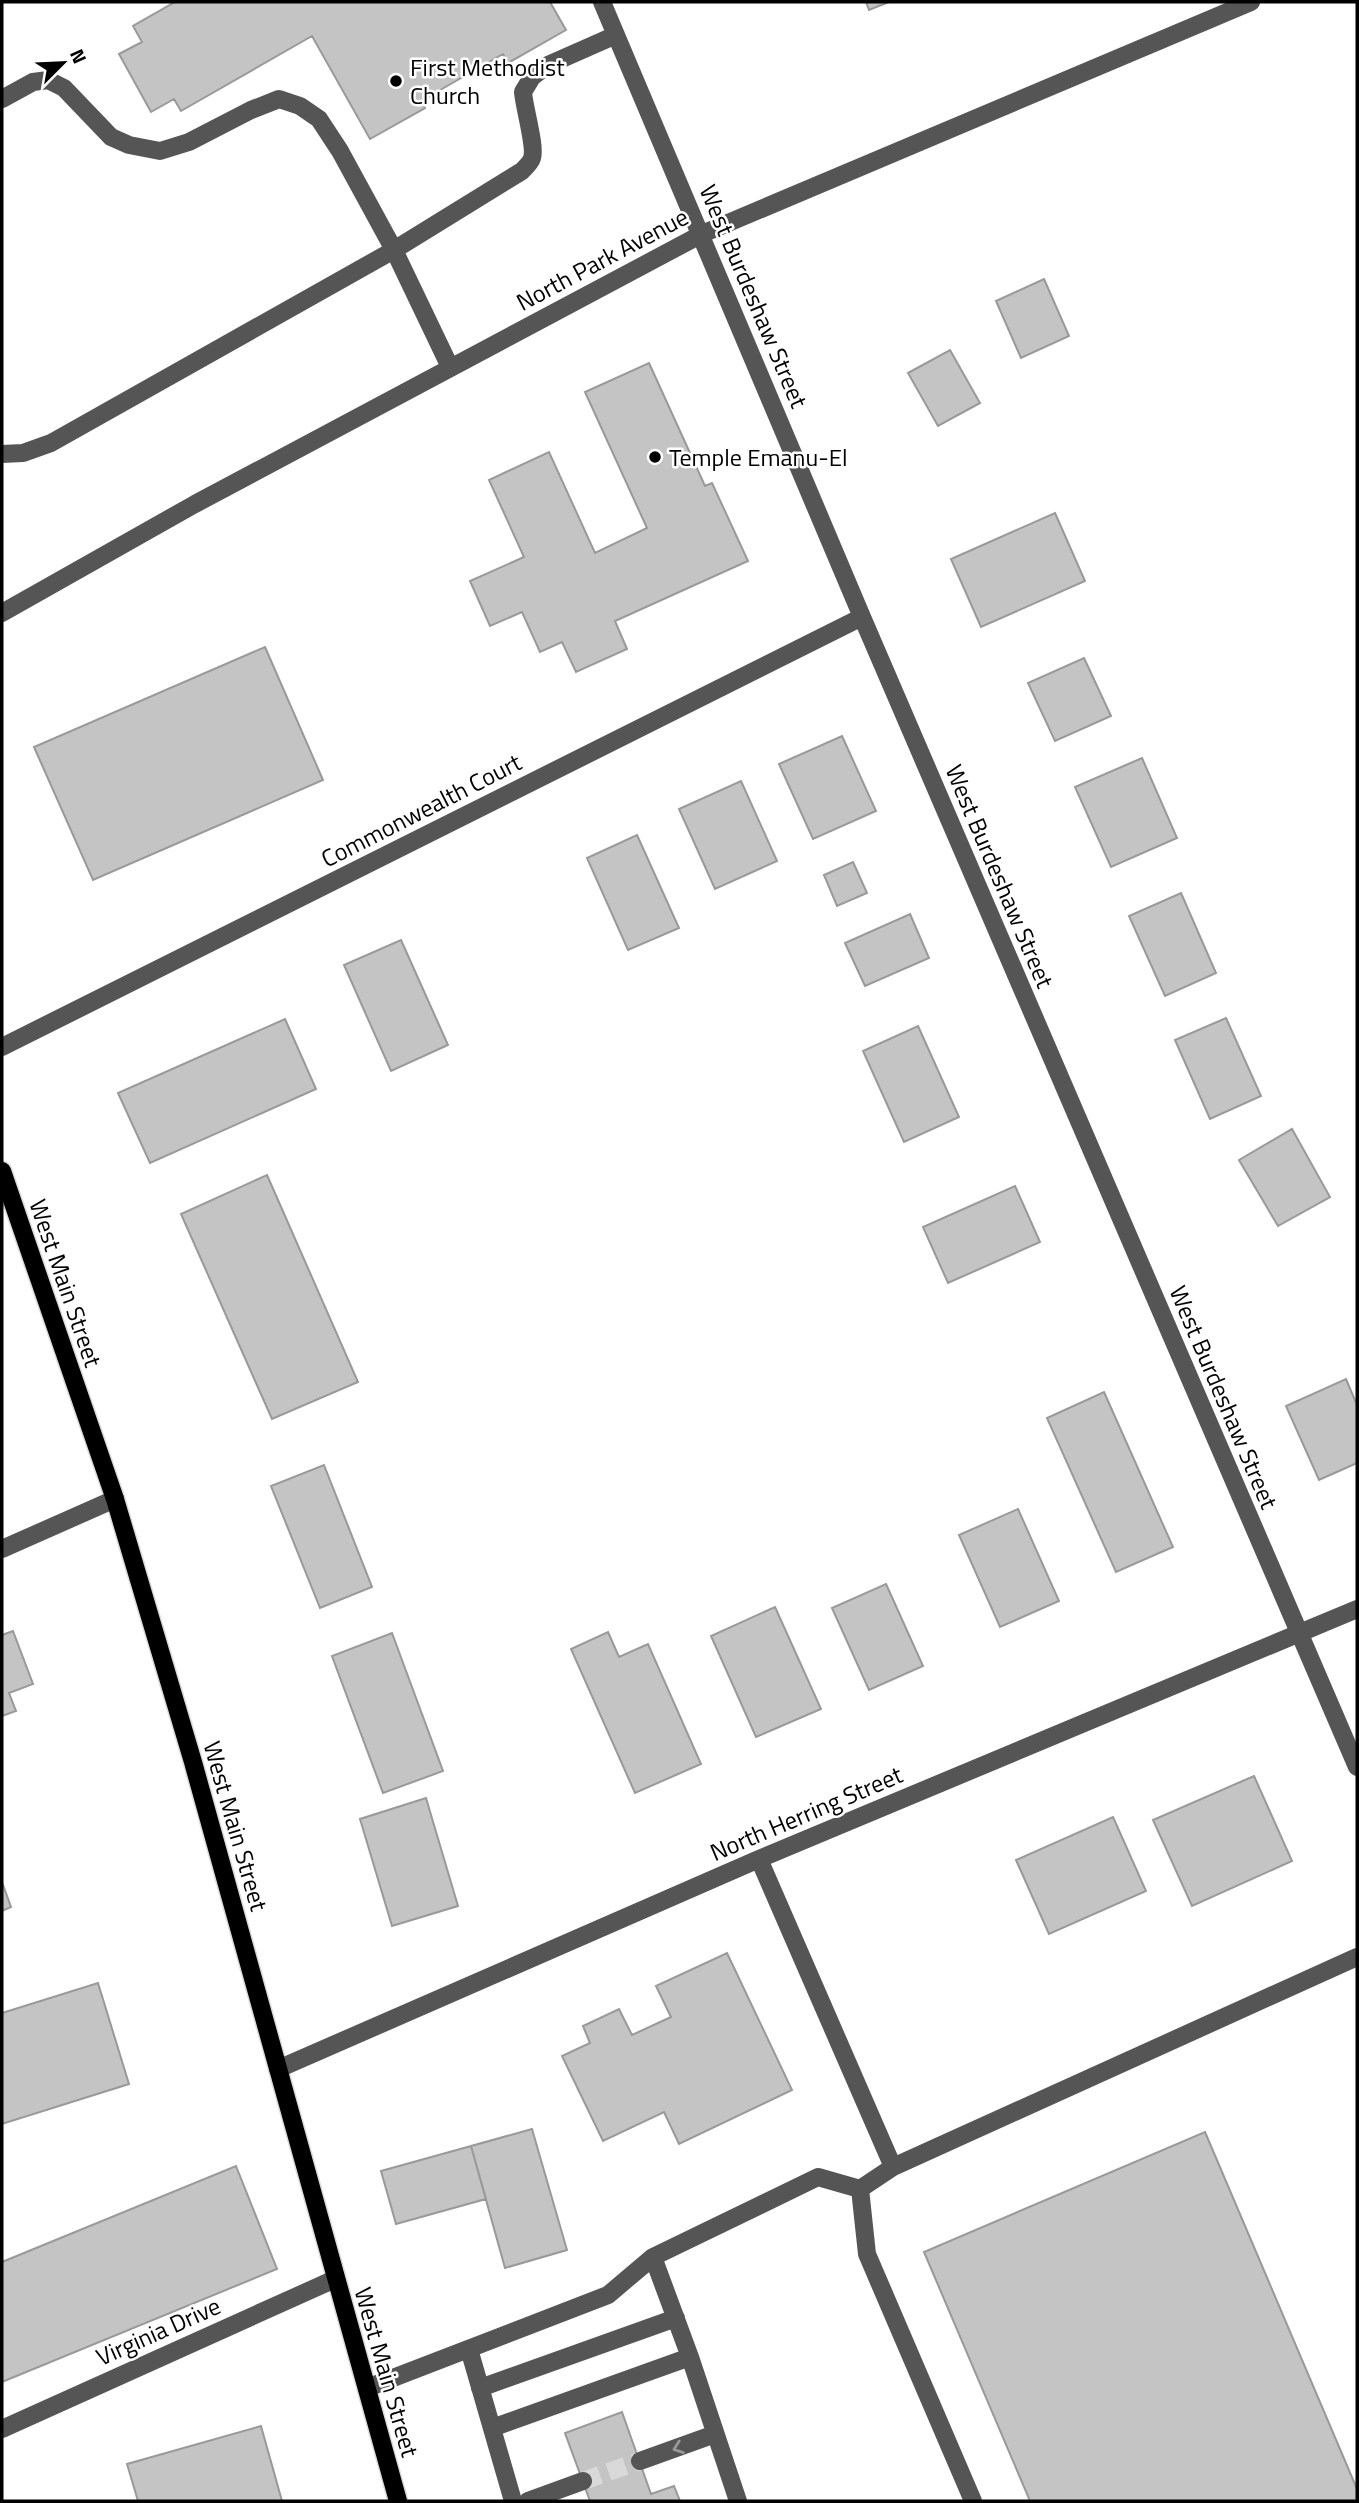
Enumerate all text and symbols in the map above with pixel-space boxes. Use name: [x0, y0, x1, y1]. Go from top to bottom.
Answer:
north arrow: [28, 28, 98, 98]
text: N: [63, 44, 95, 68]
place label: First Methodist Church: [410, 49, 565, 113]
marker: First Methodist Church: [388, 73, 404, 89]
street label: West Burdeshaw Street: [691, 179, 818, 414]
street label: North Park Avenue: [510, 199, 694, 319]
place label: Temple Emanu-El: [669, 439, 848, 475]
marker: Temple Emanu-El: [647, 449, 663, 465]
street label: Commonwealth Court: [315, 744, 528, 876]
street label: West Burdeshaw Street: [937, 759, 1064, 994]
street label: West Main Street: [20, 1194, 112, 1372]
street label: West Burdeshaw Street: [1161, 1280, 1288, 1515]
street label: West Main Street: [195, 1737, 278, 1916]
street label: North Herring Street: [704, 1756, 908, 1870]
street label: West Main Street: [346, 2283, 429, 2462]
street label: Virginia Drive: [90, 2288, 226, 2374]
one-way arrow: [672, 2439, 684, 2453]

